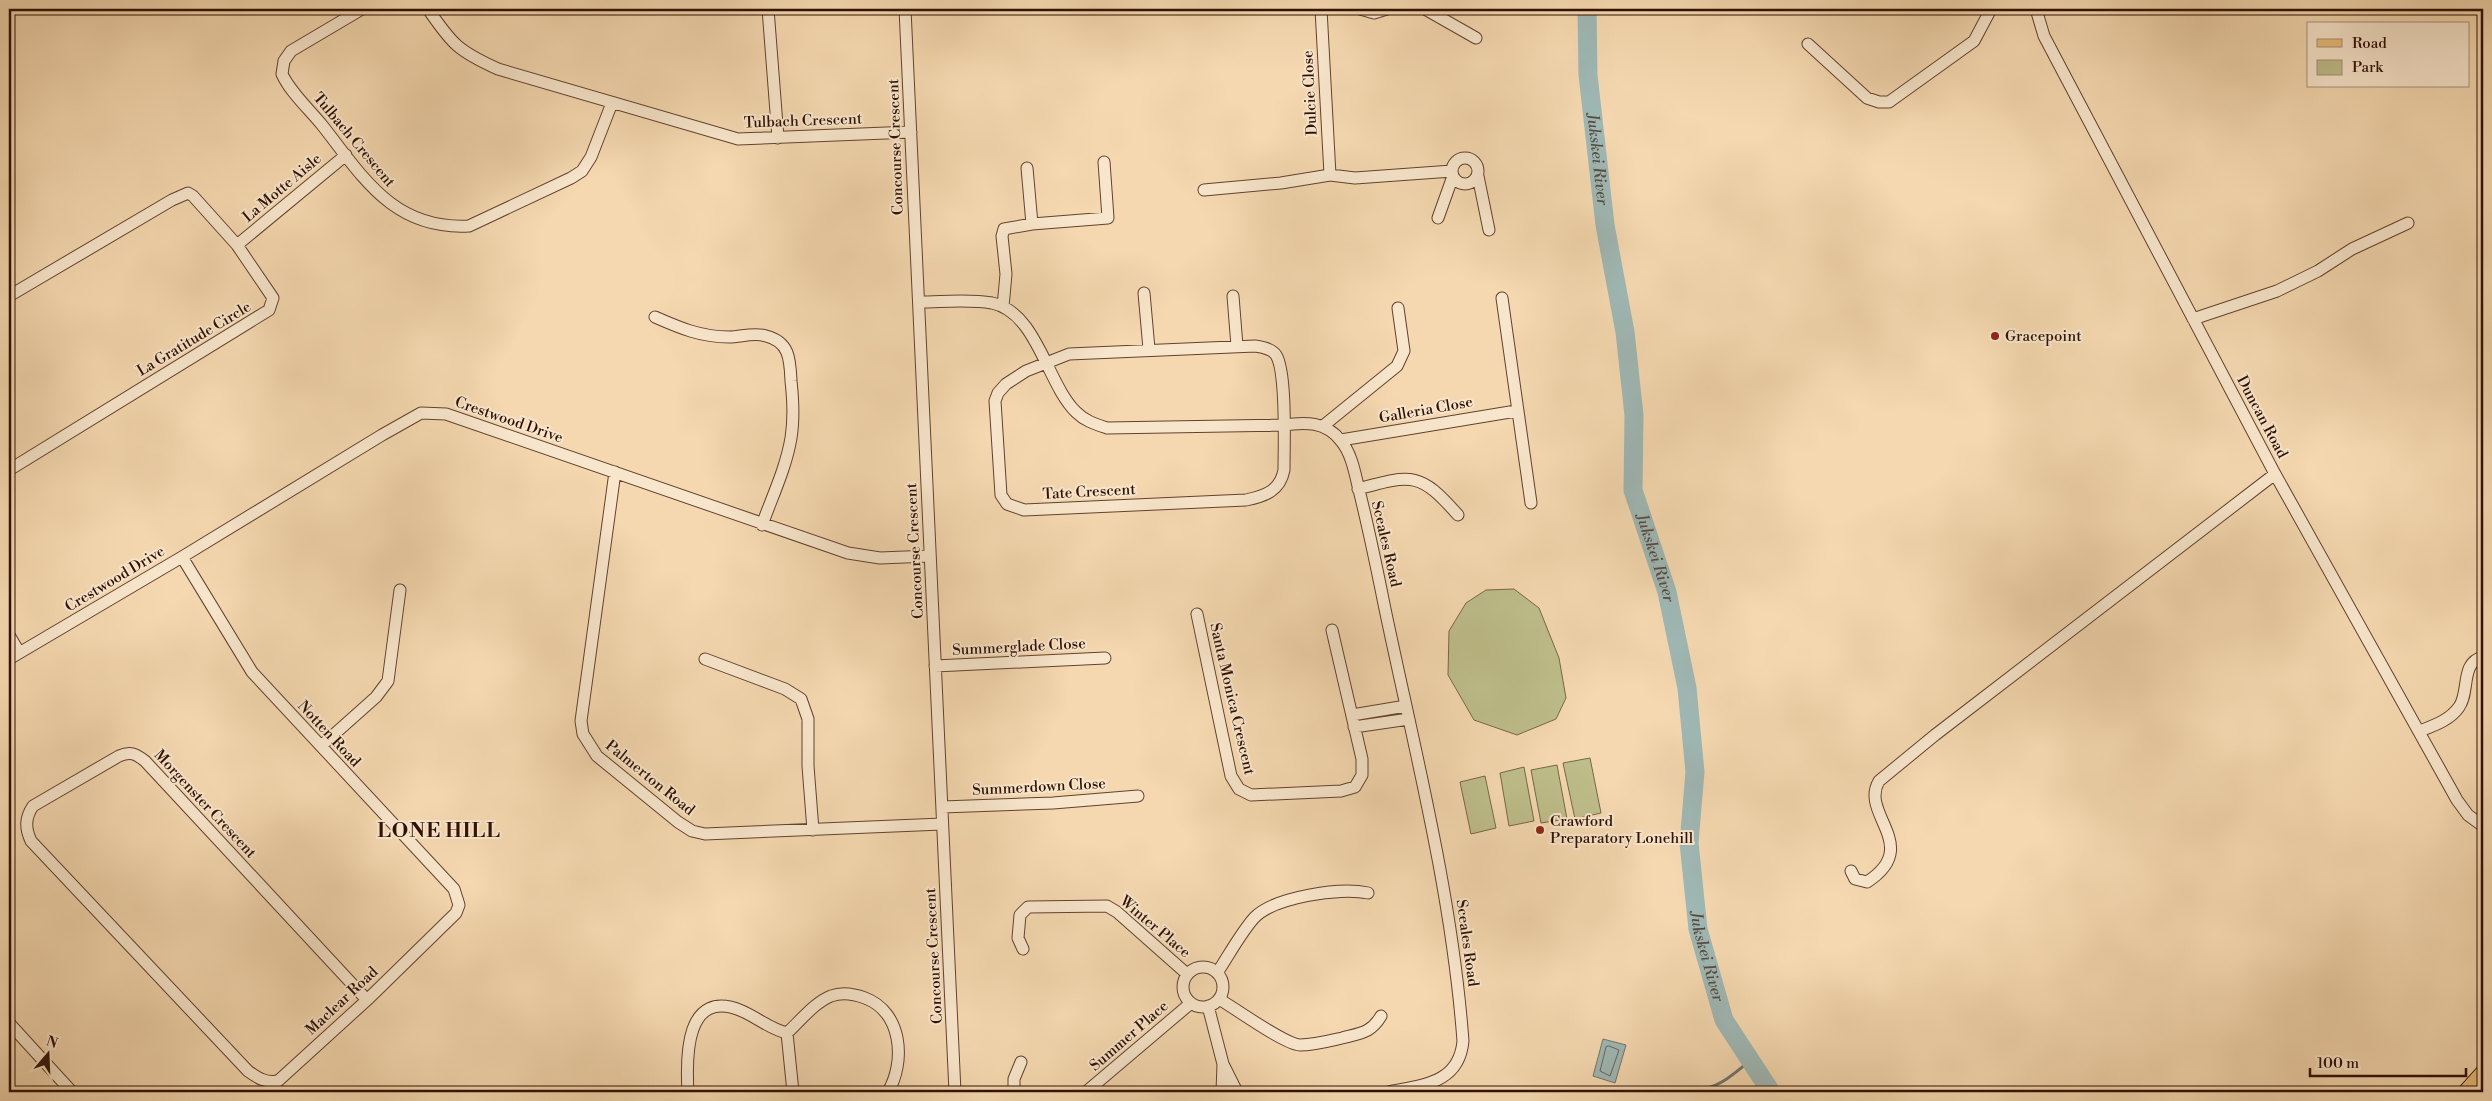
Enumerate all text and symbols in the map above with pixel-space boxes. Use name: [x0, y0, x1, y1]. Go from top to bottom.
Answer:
legend: [2307, 22, 2470, 88]
text: Road: [2352, 34, 2387, 53]
street label: Dulcie Close: [1298, 50, 1322, 136]
text: Park: [2352, 58, 2384, 77]
street label: Concourse Crescent: [884, 78, 908, 215]
street label: Tulbach Crescent: [309, 89, 400, 192]
street label: Tulbach Crescent: [744, 109, 863, 133]
water label: Jukskei River: [1582, 111, 1613, 207]
street label: La Motte Aisle: [239, 149, 325, 227]
street label: La Gratitude Circle: [133, 297, 255, 381]
place label: Gracepoint: [2005, 327, 2082, 346]
marker: Gracepoint: [1989, 330, 2001, 342]
street label: Duncan Road: [2232, 372, 2292, 462]
street label: Galleria Close: [1378, 392, 1474, 428]
street label: Crestwood Drive: [452, 393, 566, 447]
street label: Tate Crescent: [1042, 480, 1137, 504]
street label: Concourse Crescent: [902, 482, 928, 619]
street label: Sceales Road: [1367, 499, 1405, 589]
water label: Jukskei River: [1631, 509, 1679, 605]
street label: Crestwood Drive: [62, 542, 168, 616]
street label: Santa Monica Crescent: [1205, 621, 1259, 778]
street label: Summerglade Close: [952, 634, 1086, 660]
street label: Notten Road: [293, 697, 365, 772]
street label: Palmerton Road: [601, 736, 699, 820]
street label: Morgenster Crescent: [150, 746, 261, 863]
street label: Summerdown Close: [972, 774, 1106, 800]
place label: Crawford Preparatory Lonehill: [1550, 812, 1694, 848]
district label: LONE HILL: [377, 819, 501, 844]
marker: Crawford Preparatory Lonehill: [1534, 824, 1546, 836]
street label: Concourse Crescent: [921, 887, 947, 1024]
street label: Winter Place: [1115, 891, 1194, 962]
street label: Sceales Road: [1451, 898, 1483, 988]
water label: Jukskei River: [1686, 909, 1729, 1005]
street label: Maclear Road: [302, 962, 383, 1039]
street label: Summer Place: [1086, 997, 1172, 1075]
north arrow: [22, 1028, 72, 1078]
text: N: [44, 1032, 60, 1053]
scale bar: [2310, 1046, 2466, 1078]
text: 100 m: [2317, 1054, 2359, 1073]

